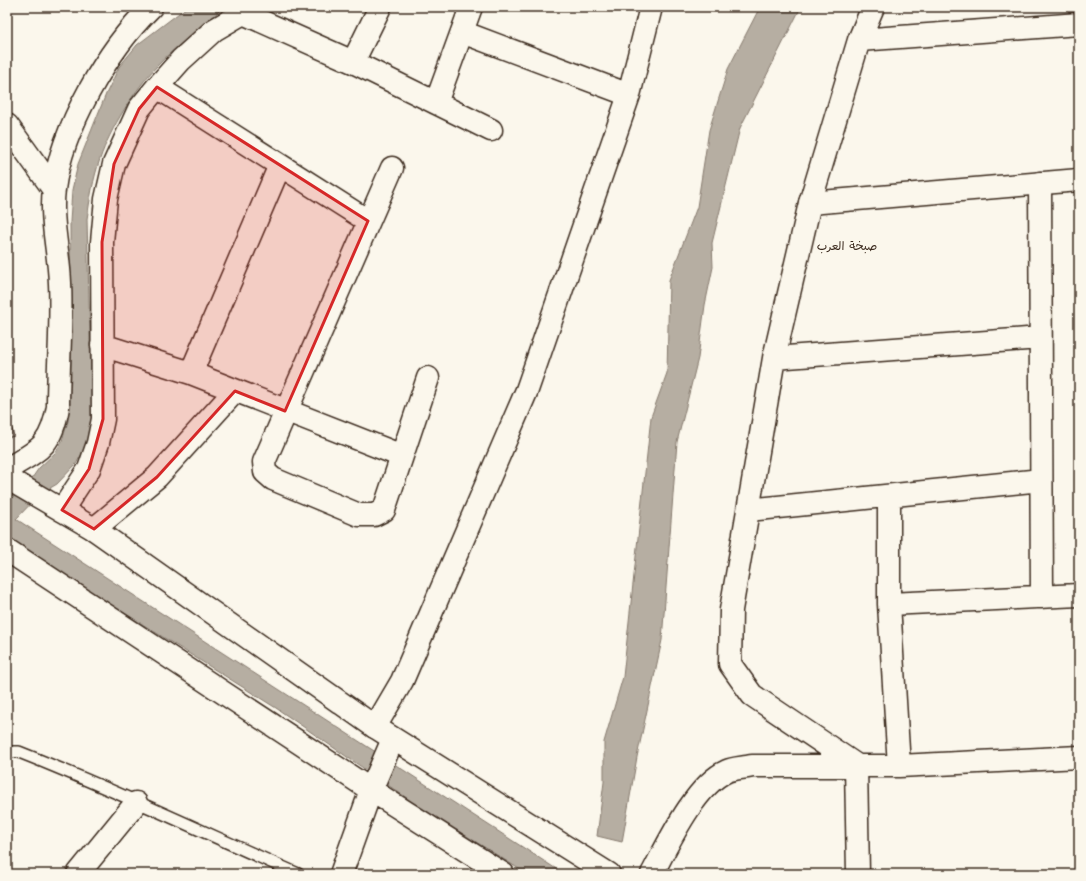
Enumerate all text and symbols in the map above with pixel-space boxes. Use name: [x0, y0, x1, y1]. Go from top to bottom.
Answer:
district label: صبخة العرب: [817, 237, 877, 256]

